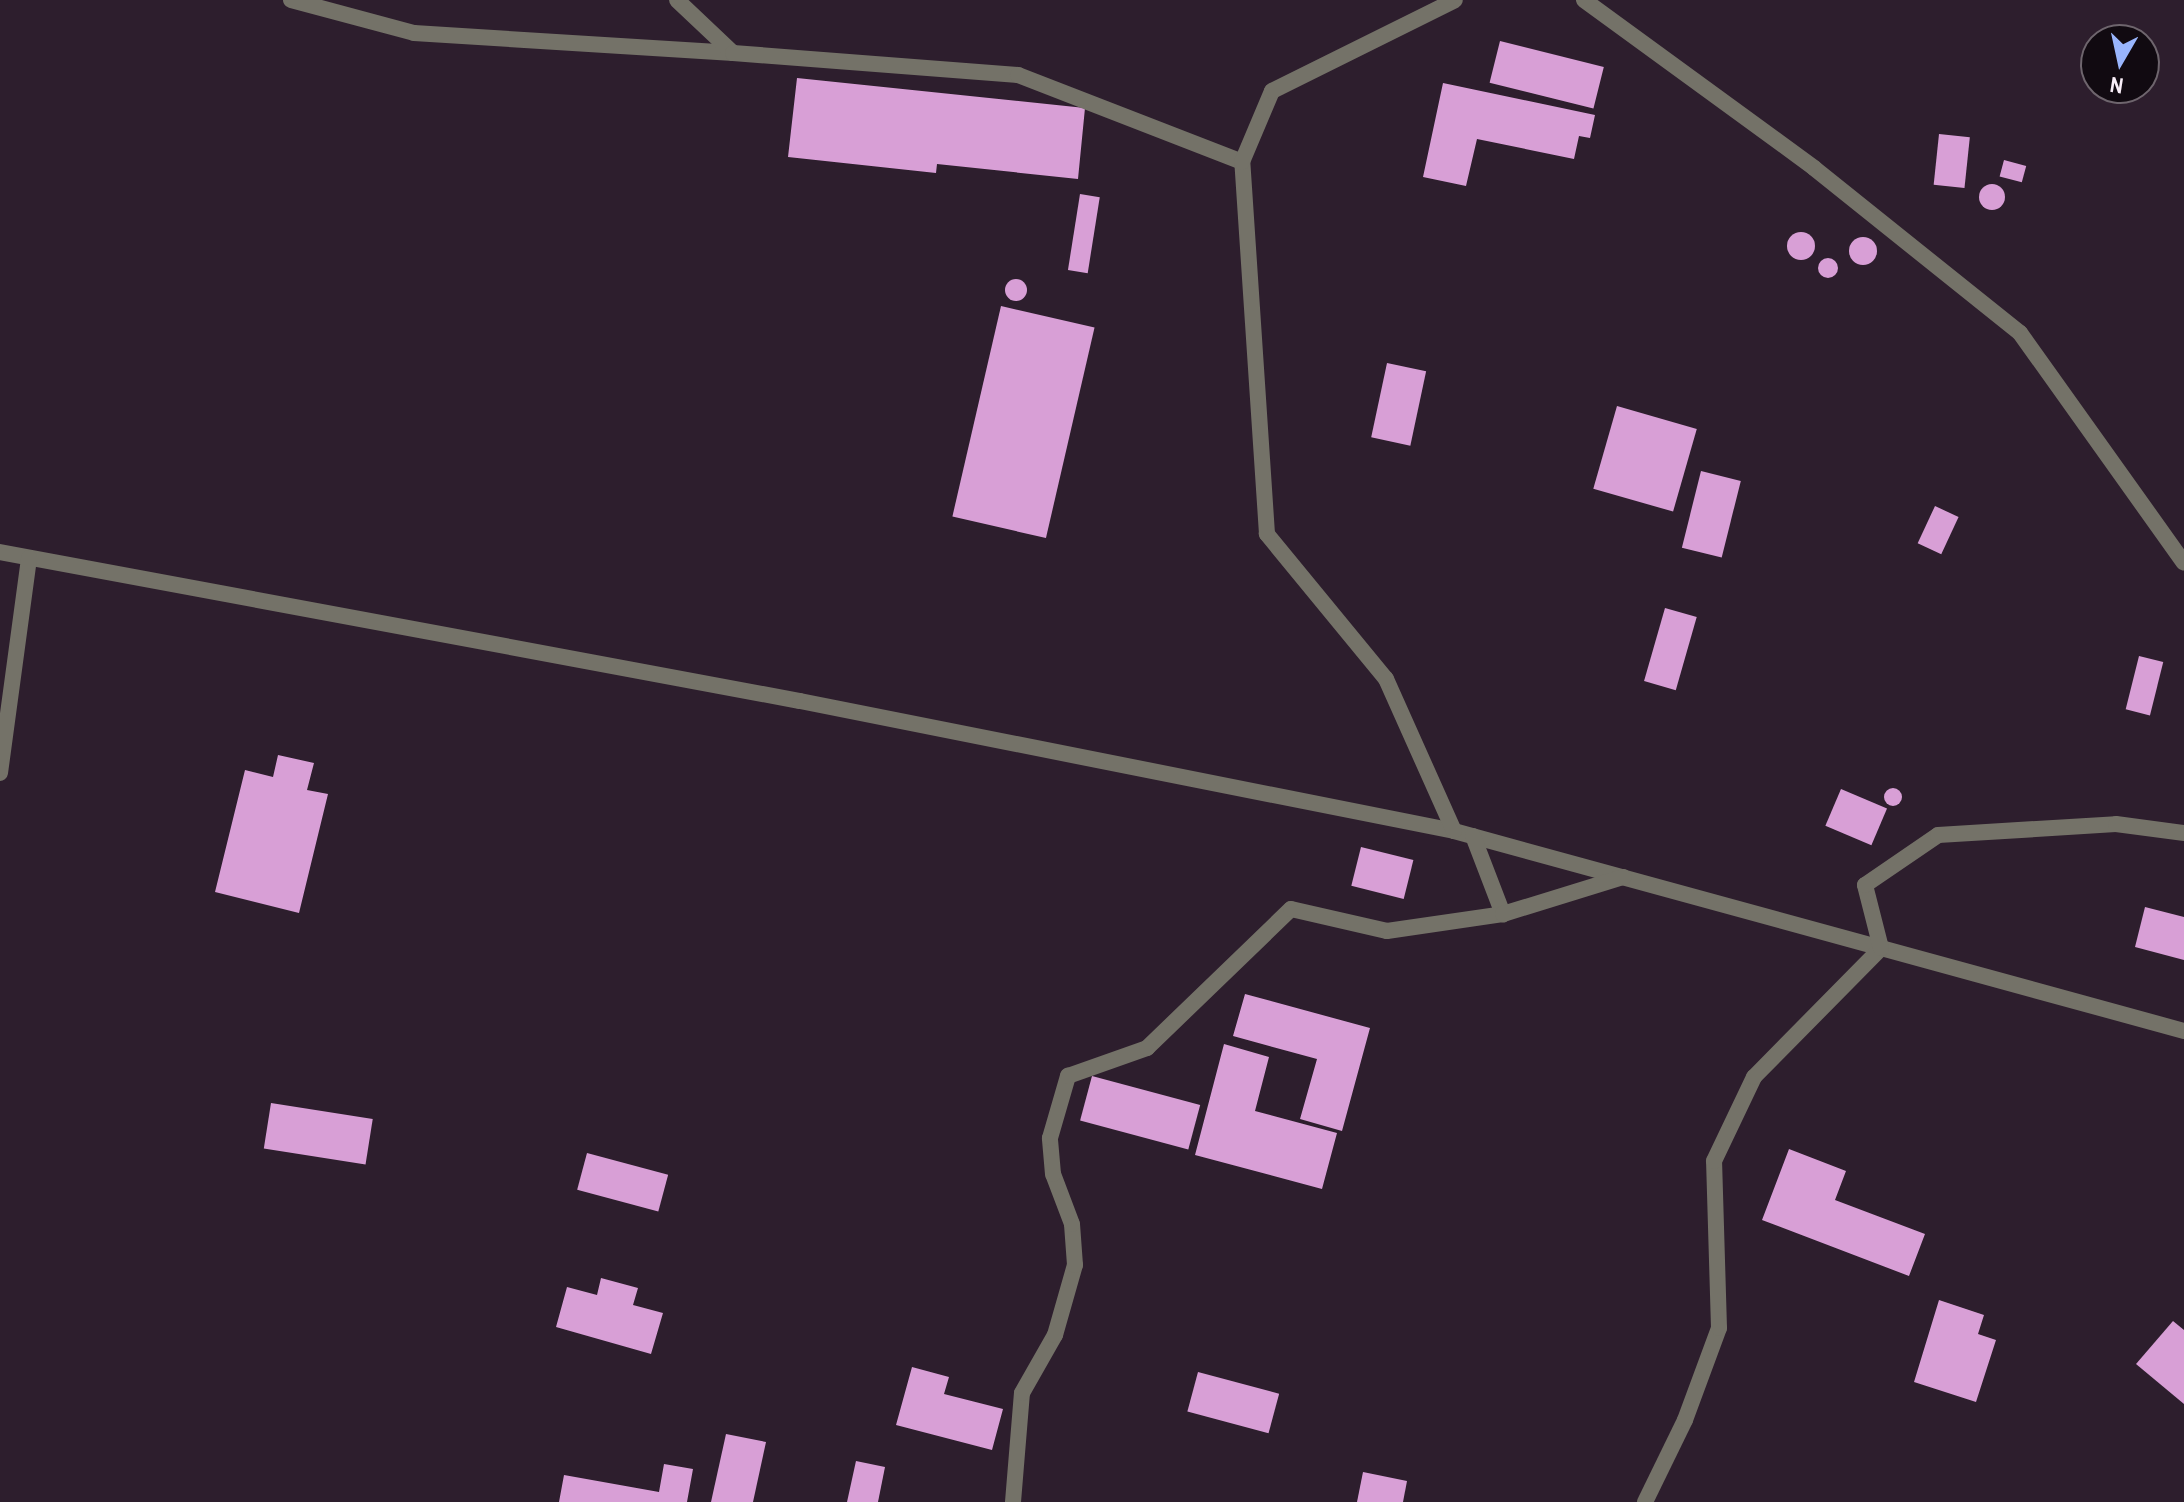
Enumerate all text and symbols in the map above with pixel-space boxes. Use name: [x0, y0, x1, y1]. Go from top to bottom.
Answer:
north arrow: [2080, 24, 2160, 104]
text: N: [2108, 70, 2125, 102]

